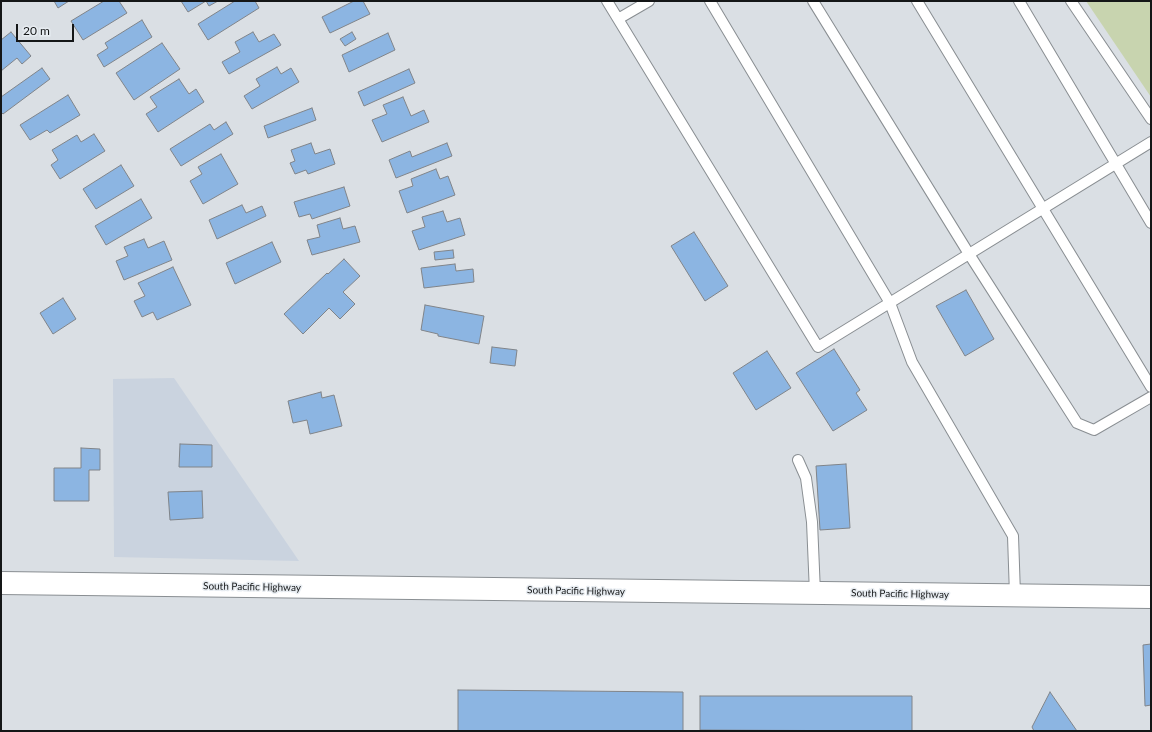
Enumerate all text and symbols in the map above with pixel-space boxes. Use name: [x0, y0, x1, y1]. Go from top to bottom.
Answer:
scale bar: [18, 16, 76, 42]
text: 20 m: [23, 23, 50, 38]
street label: South Pacific Highway: [203, 580, 301, 594]
street label: South Pacific Highway: [527, 584, 625, 598]
street label: South Pacific Highway: [851, 587, 949, 601]

